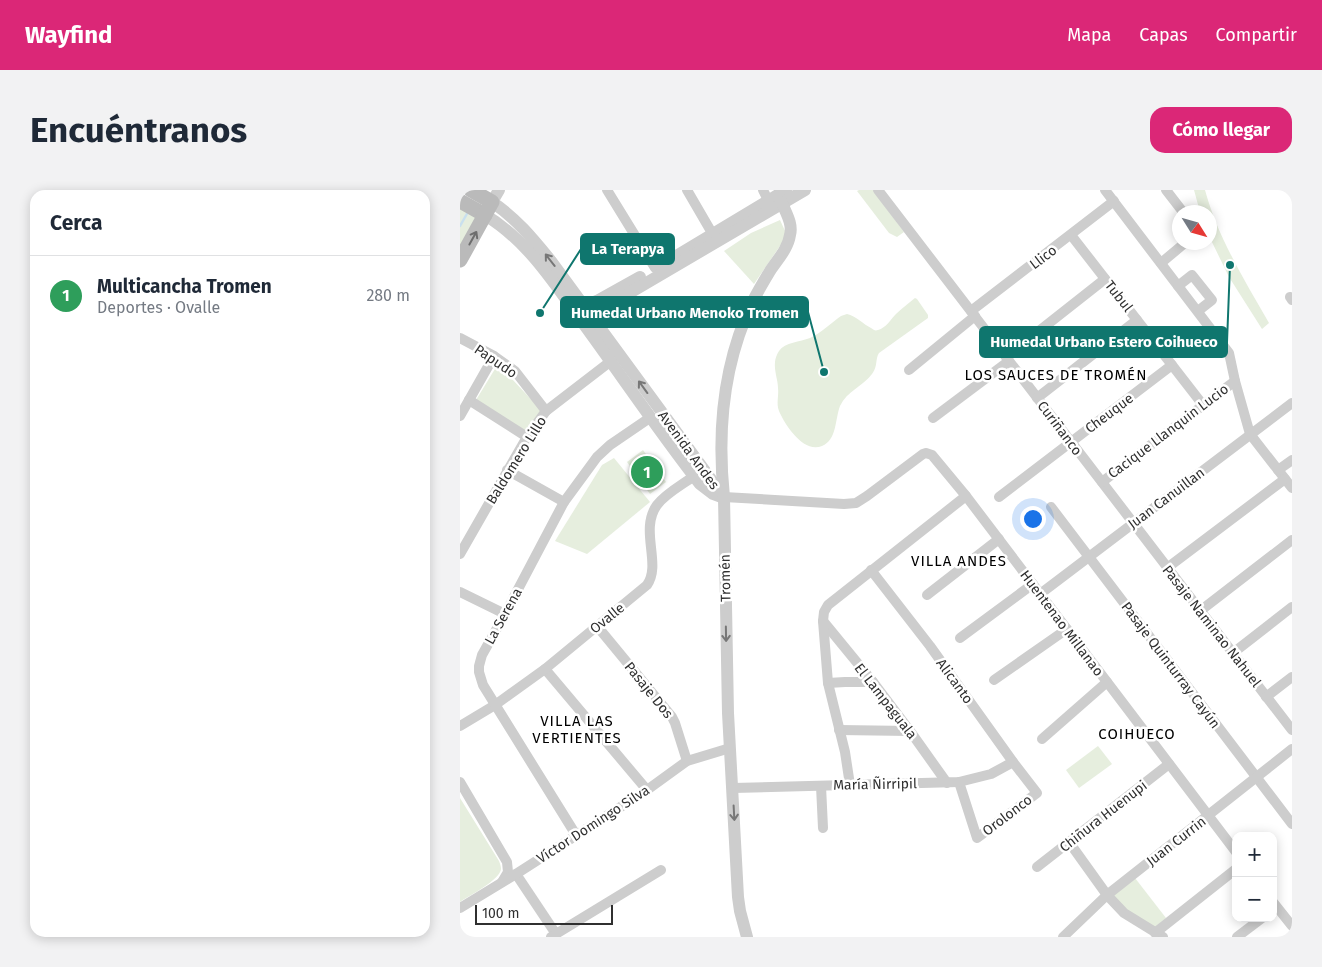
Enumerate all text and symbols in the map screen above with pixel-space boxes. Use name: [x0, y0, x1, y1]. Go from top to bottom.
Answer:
text: Wayfind: [25, 21, 112, 49]
text: Mapa: [1067, 24, 1111, 46]
text: Capas: [1139, 24, 1188, 46]
text: Compartir: [1216, 24, 1297, 46]
button: Cómo llegar: [1150, 107, 1292, 153]
text: Encuéntranos: [30, 109, 247, 151]
north arrow: [1172, 205, 1217, 250]
text: Cerca: [50, 210, 102, 236]
one-way arrow: [468, 231, 478, 245]
callout: La Terapya: [581, 234, 674, 264]
text: La Terapya: [591, 240, 665, 258]
street label: Llico: [1026, 242, 1060, 273]
one-way arrow: [545, 254, 556, 267]
text: Multicancha Tromen: [97, 275, 272, 298]
street label: Tubul: [1101, 277, 1136, 315]
text: 1: [62, 286, 70, 305]
text: 280 m: [366, 286, 410, 305]
callout: Humedal Urbano Menoko Tromen: [561, 297, 808, 327]
text: Deportes · Ovalle: [97, 298, 220, 317]
text: Humedal Urbano Menoko Tromen: [571, 304, 799, 322]
callout: Humedal Urbano Estero Coihueco: [980, 327, 1227, 357]
text: Humedal Urbano Estero Coihueco: [990, 333, 1218, 351]
street label: Papudo: [471, 341, 520, 382]
district label: LOS SAUCES DE TROMÉN: [965, 366, 1147, 384]
street label: Cacique Llanquin Lucio: [1105, 380, 1232, 482]
one-way arrow: [638, 381, 649, 395]
street label: Cheuque: [1082, 390, 1137, 437]
street label: Curiñanco: [1034, 398, 1086, 459]
street label: Avenida Andes: [654, 408, 723, 493]
street label: Baldomero Lillo: [483, 413, 550, 507]
pin: 1: [631, 453, 663, 491]
street label: Juan Canuillan: [1125, 464, 1208, 533]
your location: [1020, 506, 1046, 532]
district label: VILLA ANDES: [911, 552, 1007, 570]
street label: Tromén: [717, 554, 734, 602]
street label: Pasaje Naminao Nahuel: [1159, 562, 1265, 691]
street label: Huentenao Millanao: [1016, 567, 1107, 680]
street label: La Serena: [481, 585, 526, 647]
street label: Ovalle: [587, 599, 628, 637]
street label: Pasaje Quinturray Cayún: [1118, 599, 1224, 732]
one-way arrow: [722, 625, 731, 641]
street label: Alicanto: [933, 655, 977, 707]
street label: Pasaje Dos: [621, 659, 677, 722]
street label: El Lampaguala: [851, 660, 921, 743]
district label: VILLA LAS VERTIENTES: [532, 712, 622, 747]
district label: COIHUECO: [1098, 725, 1176, 743]
street label: María Ñirripil: [833, 775, 917, 794]
street label: Chiñura Huenupi: [1056, 777, 1150, 856]
street label: Víctor Domingo Silva: [534, 782, 653, 867]
street label: Orolonco: [979, 791, 1036, 840]
one-way arrow: [729, 805, 738, 821]
street label: Juan Currin: [1143, 813, 1209, 870]
map controls: [1232, 832, 1277, 922]
button: +: [1232, 832, 1277, 877]
button: −: [1232, 877, 1277, 922]
scale bar: [475, 902, 612, 925]
text: 100 m: [482, 905, 519, 922]

